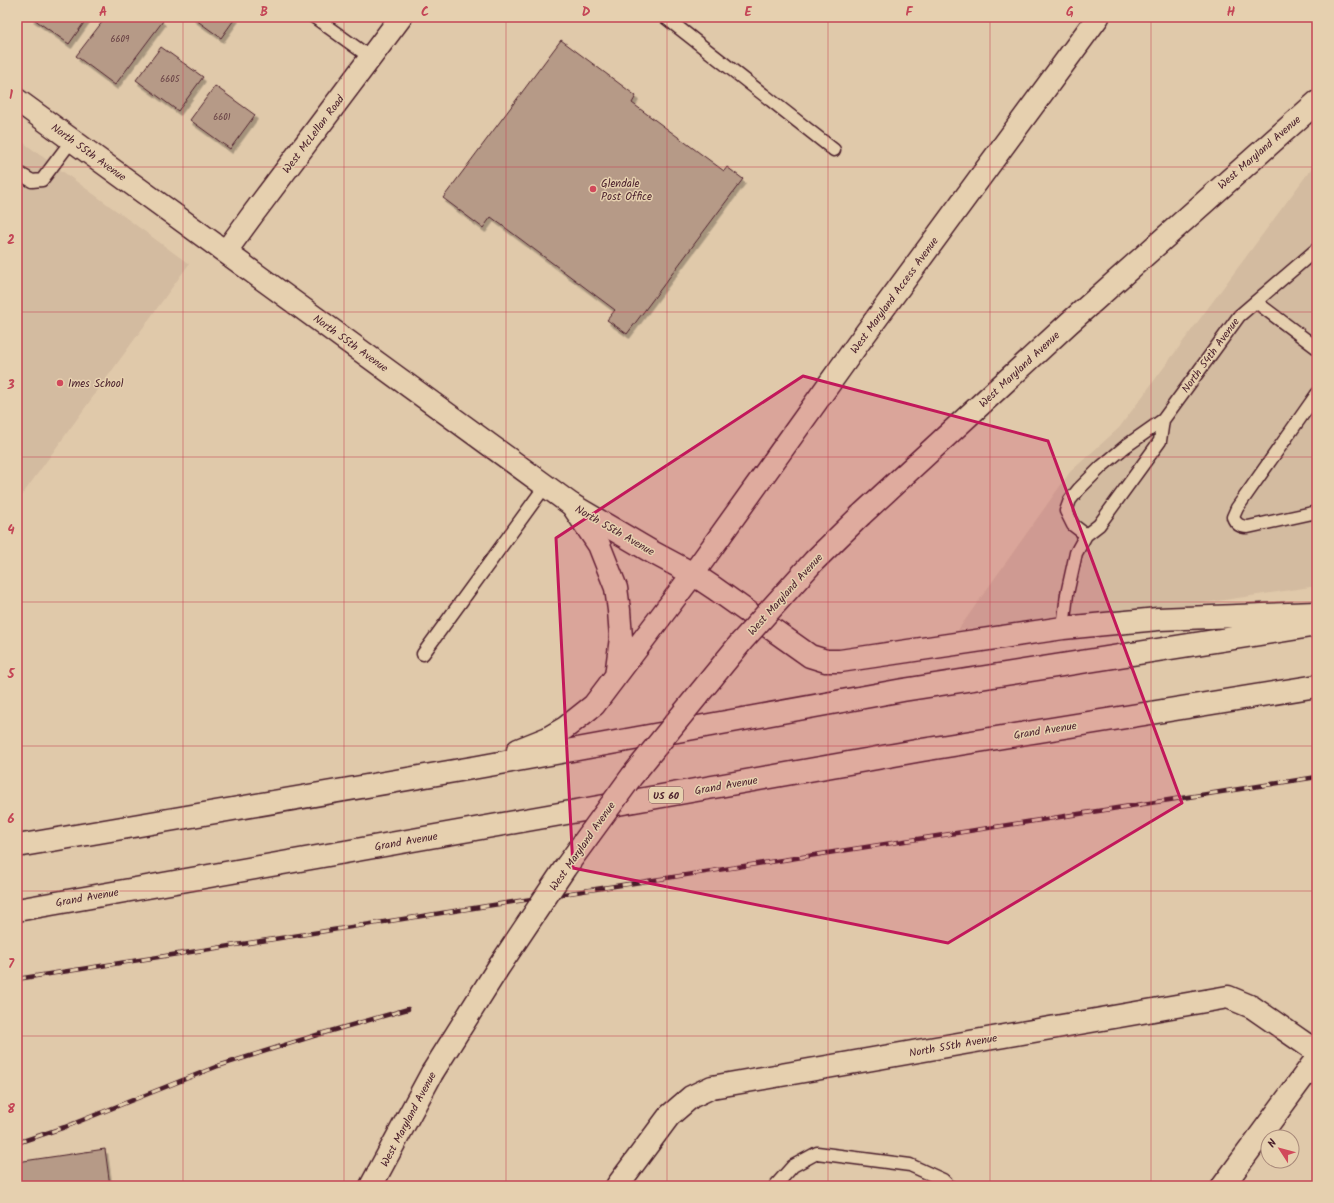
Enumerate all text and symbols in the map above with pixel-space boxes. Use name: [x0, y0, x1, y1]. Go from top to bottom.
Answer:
text: A: [99, 2, 107, 23]
text: B: [260, 2, 268, 23]
text: C: [421, 2, 429, 23]
text: D: [582, 2, 591, 23]
text: E: [744, 2, 752, 23]
text: F: [905, 2, 913, 23]
text: G: [1066, 2, 1074, 23]
text: H: [1227, 2, 1236, 23]
house number: 6609: [111, 32, 130, 47]
house number: 6605: [160, 72, 181, 87]
text: 1: [9, 85, 13, 106]
street label: West McLellan Road: [278, 91, 350, 178]
house number: 6601: [213, 110, 231, 125]
street label: West Maryland Avenue: [1214, 111, 1305, 194]
street label: North 55th Avenue: [47, 119, 130, 186]
place label: Glendale Post Office: [601, 175, 652, 206]
marker: Glendale Post Office: [588, 184, 598, 194]
text: 2: [7, 230, 15, 251]
street label: West Maryland Access Avenue: [846, 233, 943, 358]
street label: North 55th Avenue: [309, 310, 392, 377]
street label: North 54th Avenue: [1177, 314, 1244, 397]
street label: West Maryland Avenue: [975, 327, 1064, 412]
text: 3: [6, 375, 15, 396]
place label: Imes School: [68, 375, 124, 393]
marker: Imes School: [55, 378, 65, 388]
street label: North 55th Avenue: [571, 501, 658, 561]
text: 4: [7, 520, 15, 541]
street label: West Maryland Avenue: [744, 549, 828, 640]
text: 5: [7, 664, 16, 685]
street label: Grand Avenue: [1012, 717, 1078, 745]
street label: Grand Avenue: [693, 772, 759, 800]
road number: US 60: [649, 787, 683, 803]
street label: West Maryland Avenue: [545, 798, 620, 895]
text: 6: [7, 809, 15, 830]
street label: Grand Avenue: [373, 828, 439, 856]
street label: Grand Avenue: [54, 884, 120, 912]
text: 7: [8, 954, 15, 975]
street label: North 55th Avenue: [908, 1029, 999, 1063]
street label: West Maryland Avenue: [376, 1069, 442, 1170]
text: 8: [7, 1099, 15, 1120]
north arrow: [1260, 1129, 1300, 1169]
text: N: [1263, 1136, 1282, 1152]

